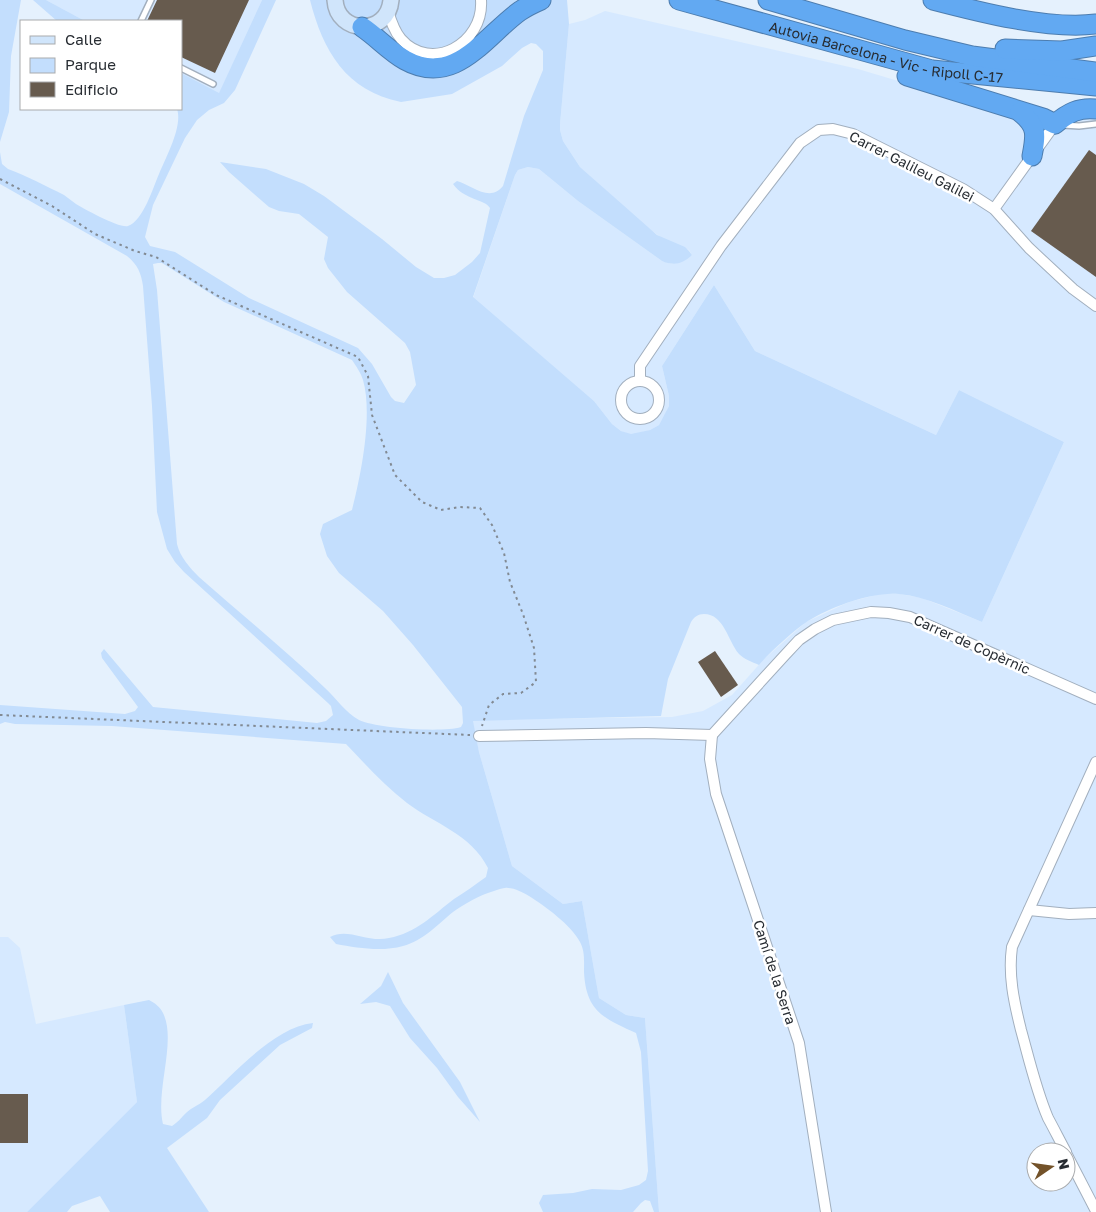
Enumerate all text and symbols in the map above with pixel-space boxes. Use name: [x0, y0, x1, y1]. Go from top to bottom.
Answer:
street label: Autovia Barcelona - Vic - Ripoll C-17: [768, 17, 1004, 85]
legend: [20, 20, 182, 110]
text: Calle: [65, 30, 102, 48]
text: Parque: [65, 55, 116, 73]
text: Edificio: [65, 80, 118, 98]
street label: Carrer Galileu Galilei: [847, 127, 977, 205]
street label: Carrer de Copèrnic: [911, 611, 1033, 677]
street label: Camí de la Serra: [750, 918, 800, 1026]
north arrow: [1026, 1142, 1076, 1192]
text: N: [1055, 1157, 1074, 1171]

